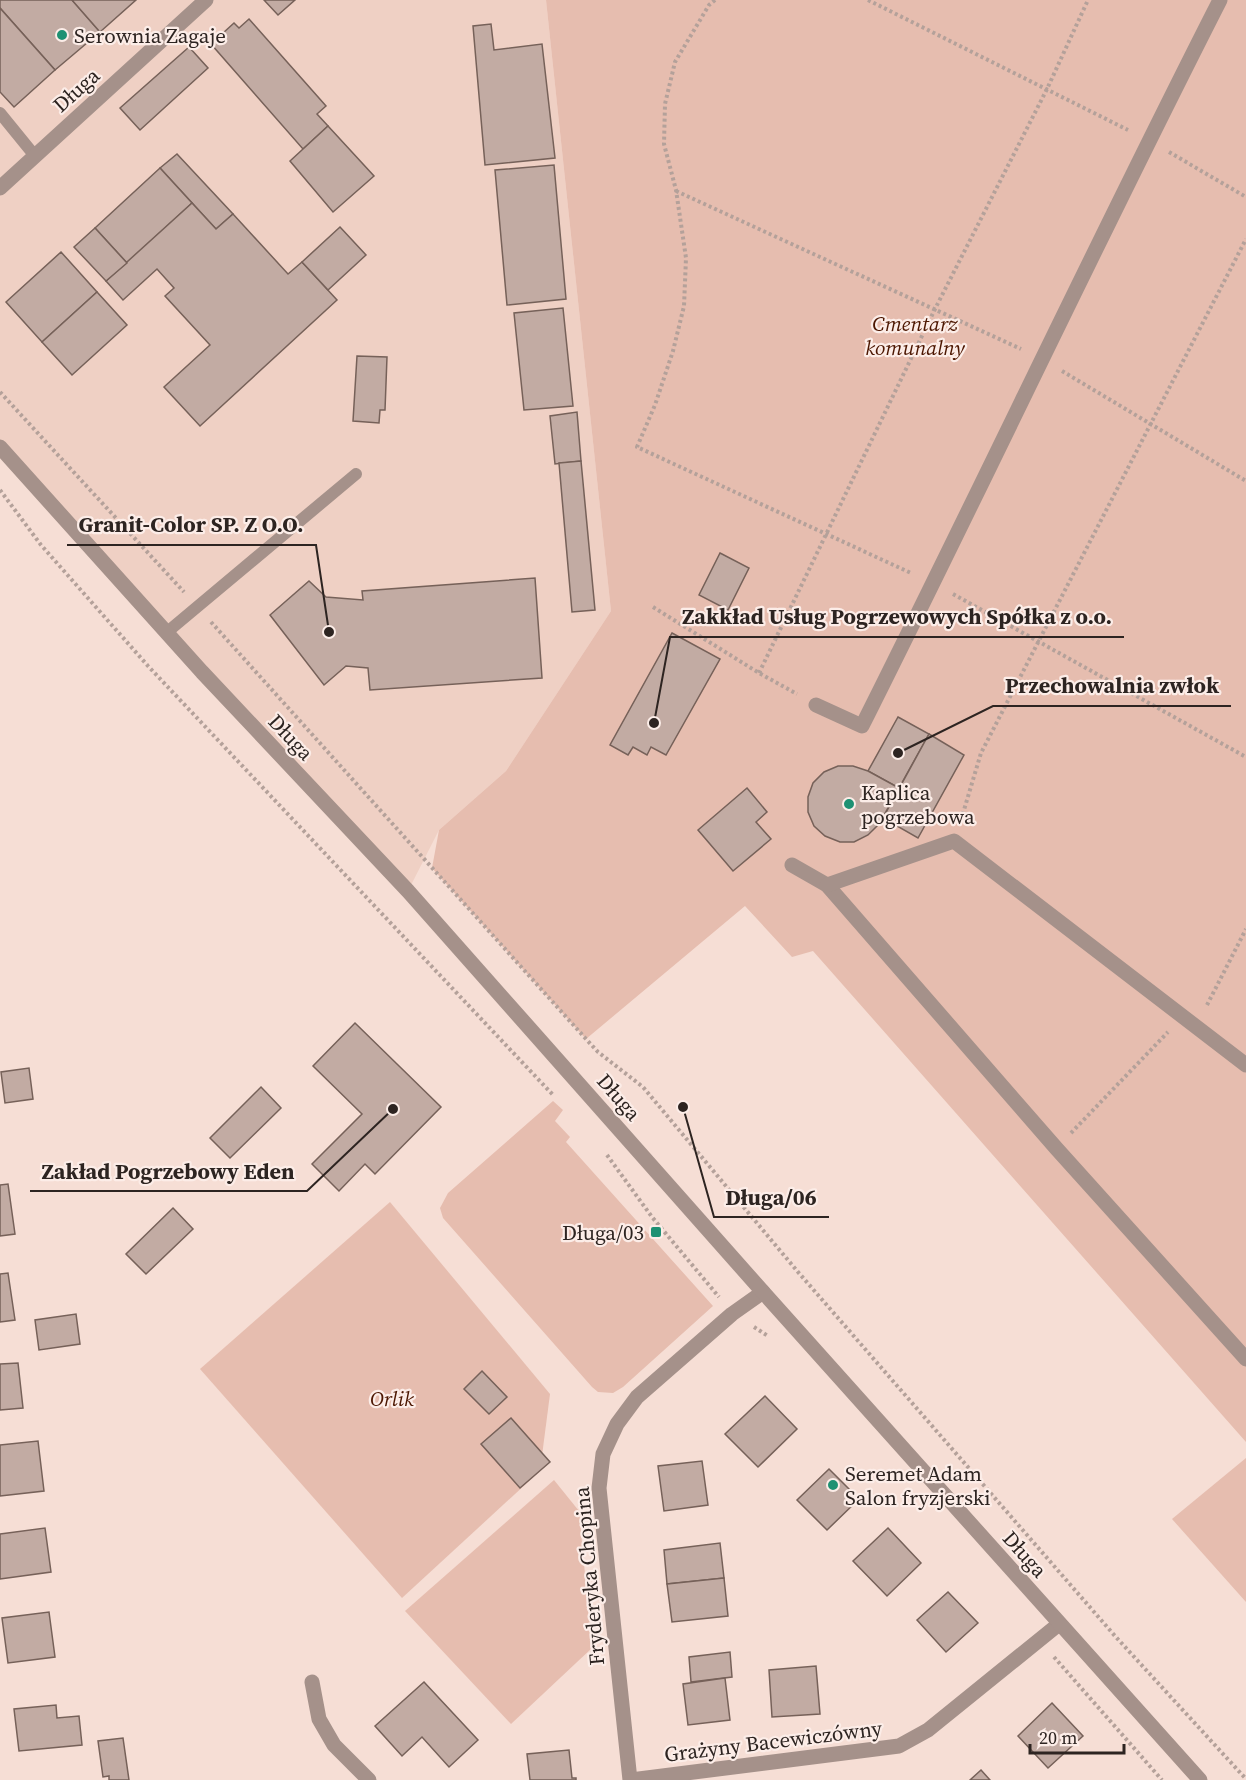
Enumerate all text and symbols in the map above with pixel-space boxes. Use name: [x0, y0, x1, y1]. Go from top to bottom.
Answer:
place label: Serownia Zagaje: [74, 21, 226, 50]
marker: Serownia Zagaje: [55, 28, 69, 42]
street label: Długa: [46, 61, 106, 119]
park label: Cmentarz komunalny: [865, 309, 966, 362]
callout: Granit-Color SP. Z O.O.: [67, 505, 316, 545]
text: Granit-Color SP. Z O.O.: [78, 509, 304, 539]
callout: Zakkład Usług Pogrzewowych Spółka z o.o.: [670, 597, 1124, 637]
text: Zakkład Usług Pogrzewowych Spółka z o.o.: [682, 601, 1112, 631]
callout: Przechowalnia zwłok: [993, 666, 1231, 706]
text: Przechowalnia zwłok: [1005, 670, 1220, 700]
street label: Długa: [262, 707, 320, 767]
place label: Kaplica pogrzebowa: [861, 778, 975, 831]
marker: Kaplica pogrzebowa: [842, 797, 856, 811]
street label: Długa: [590, 1067, 648, 1127]
callout: Zakład Pogrzebowy Eden: [30, 1151, 307, 1191]
text: Zakład Pogrzebowy Eden: [41, 1156, 295, 1186]
callout: Długa/06: [714, 1177, 829, 1217]
text: Długa/06: [725, 1182, 817, 1212]
place label: Długa/03: [562, 1218, 644, 1247]
marker: Długa/03: [649, 1225, 663, 1239]
park label: Orlik: [370, 1384, 414, 1413]
place label: Seremet Adam Salon fryzjerski: [845, 1459, 991, 1512]
marker: Seremet Adam Salon fryzjerski: [826, 1478, 840, 1492]
street label: Fryderyka Chopina: [567, 1485, 611, 1667]
street label: Długa: [996, 1524, 1054, 1584]
street label: Grażyny Bacewiczówny: [663, 1713, 884, 1769]
scale bar: [1030, 1717, 1124, 1755]
text: 20 m: [1039, 1725, 1077, 1750]

